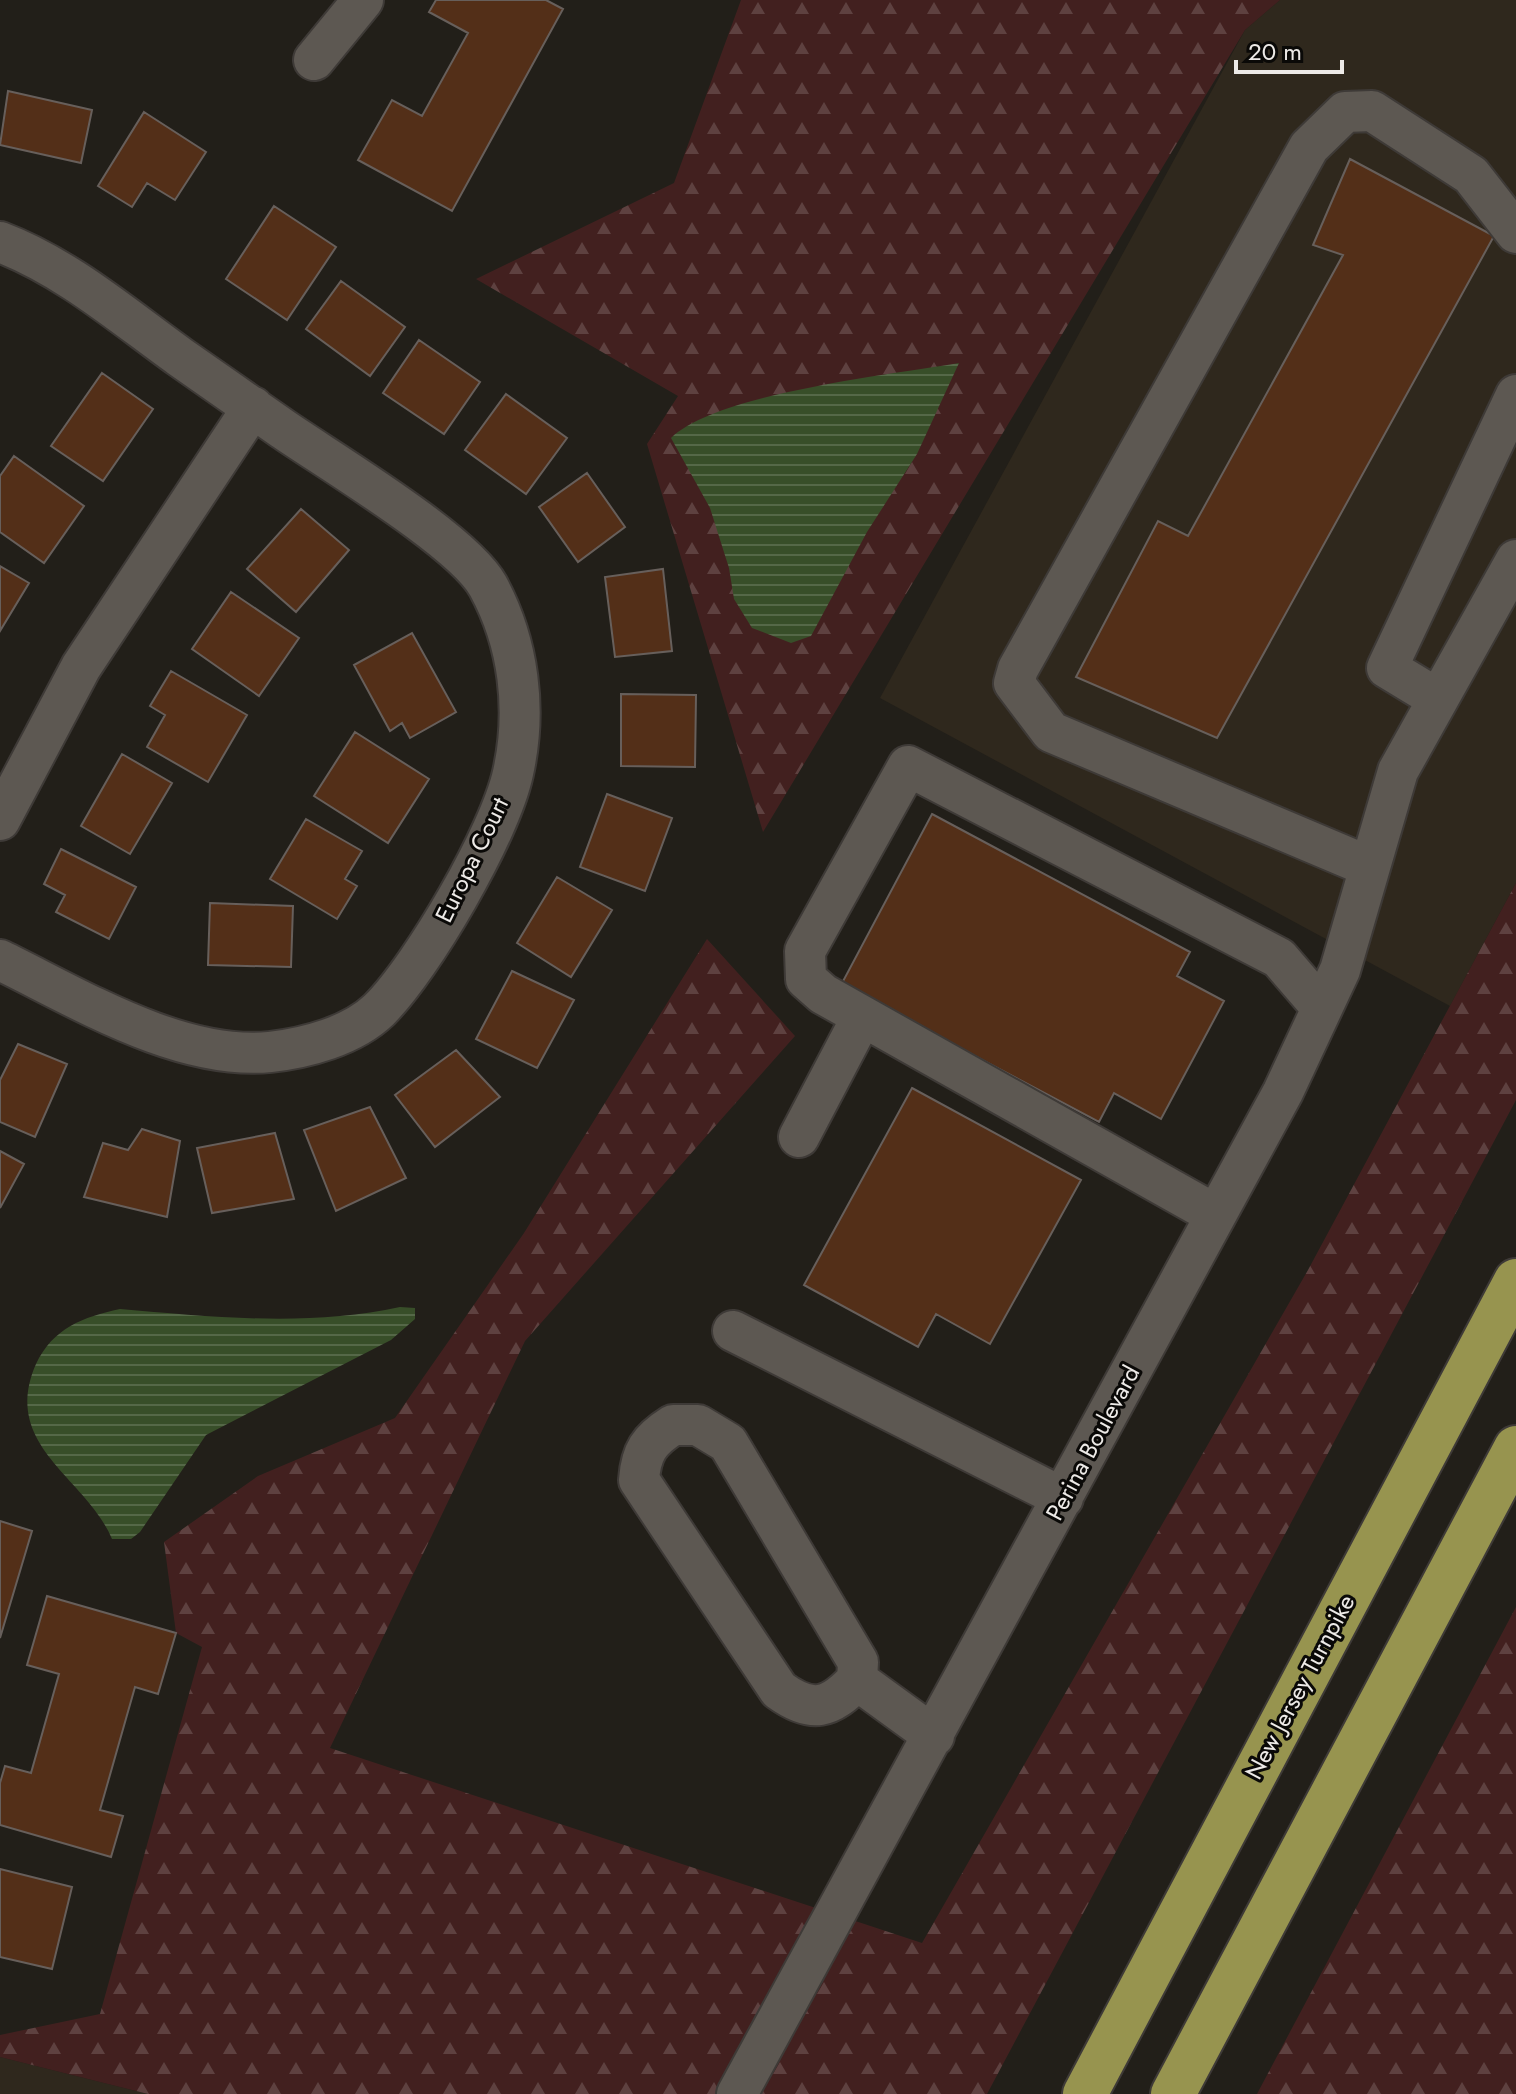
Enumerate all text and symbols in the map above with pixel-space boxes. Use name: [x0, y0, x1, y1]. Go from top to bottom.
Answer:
scale bar: [1236, 24, 1342, 74]
text: 20 m: [1248, 34, 1302, 69]
street label: Europa Court: [426, 791, 517, 928]
street label: Perina Boulevard: [1037, 1359, 1148, 1527]
street label: New Jersey Turnpike: [1236, 1588, 1363, 1786]

